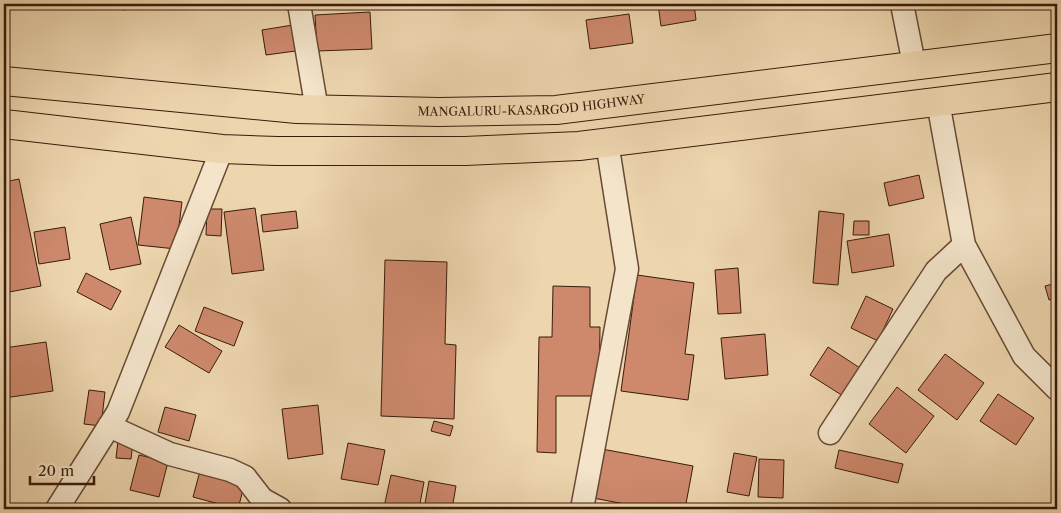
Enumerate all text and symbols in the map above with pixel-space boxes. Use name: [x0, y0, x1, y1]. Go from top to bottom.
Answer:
street label: MANGALURU-KASARGOD HIGHWAY: [417, 91, 646, 119]
scale bar: [30, 453, 94, 485]
text: 20 m: [38, 461, 74, 480]

